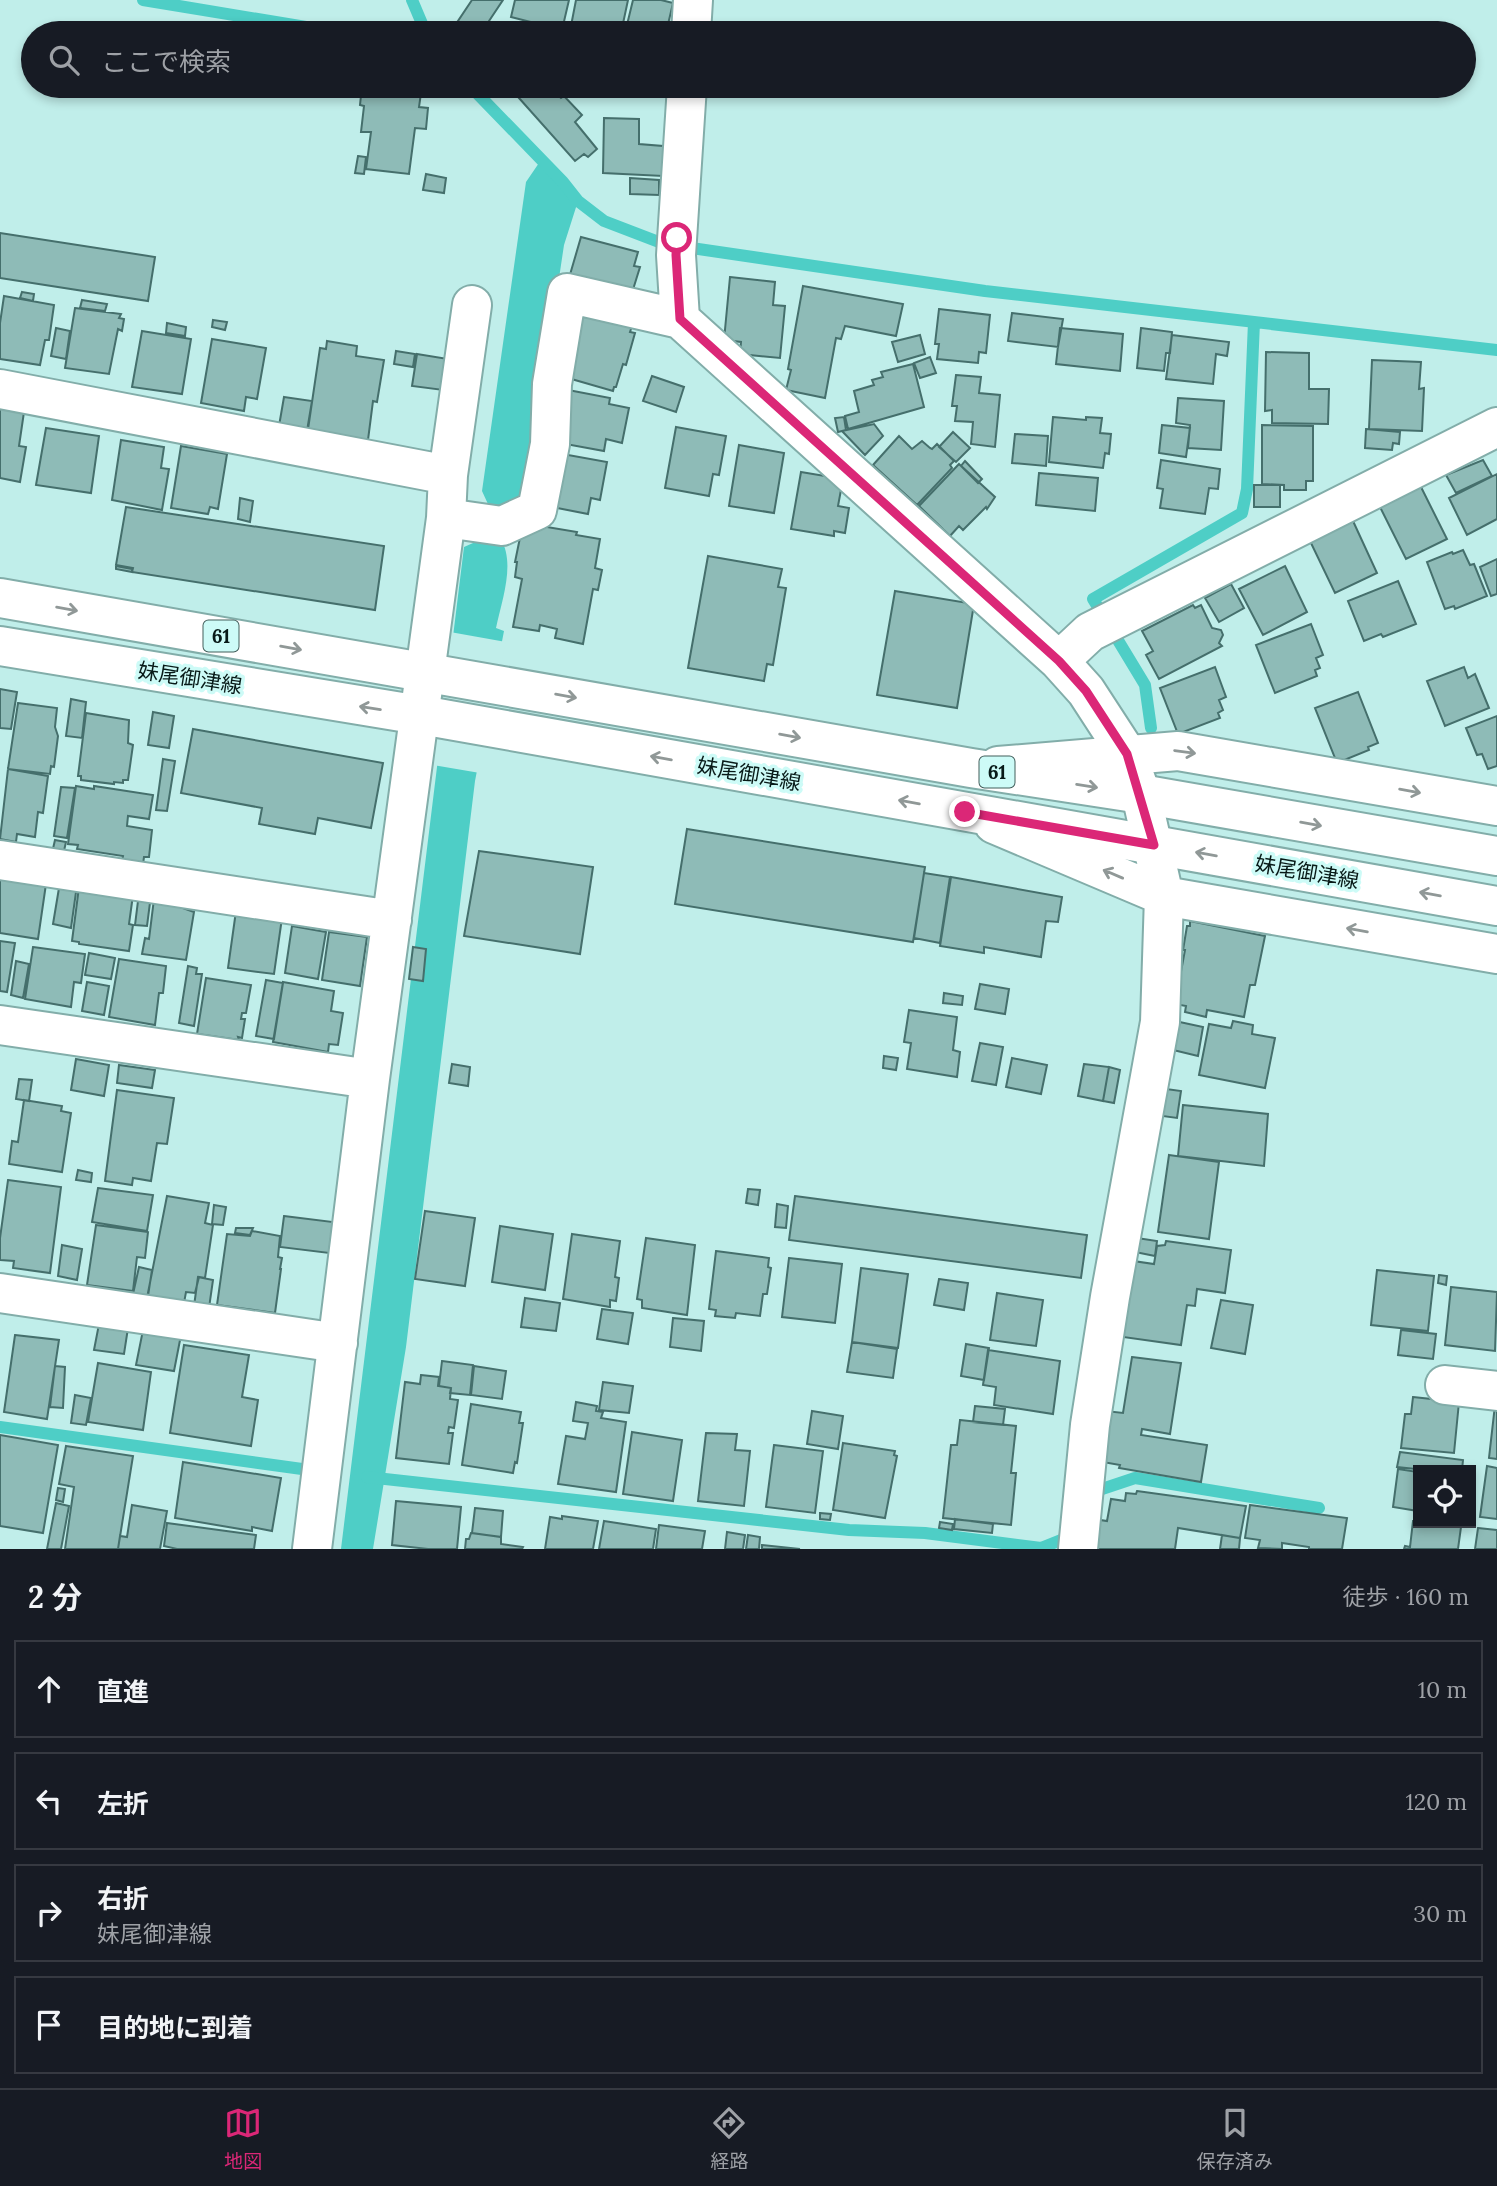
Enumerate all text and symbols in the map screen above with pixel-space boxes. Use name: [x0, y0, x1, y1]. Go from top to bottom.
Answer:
search box: [21, 21, 1476, 98]
icon: search: [45, 41, 83, 79]
text: ここで検索: [101, 45, 231, 78]
route start: [661, 222, 692, 253]
one-way arrow: [55, 603, 78, 616]
road number: 61: [204, 621, 238, 652]
one-way arrow: [279, 642, 302, 655]
street label: 妹尾御津線: [136, 656, 244, 700]
one-way arrow: [554, 690, 577, 703]
one-way arrow: [359, 701, 382, 714]
one-way arrow: [778, 730, 801, 743]
one-way arrow: [1174, 746, 1196, 759]
one-way arrow: [650, 751, 673, 764]
street label: 妹尾御津線: [695, 752, 803, 796]
road number: 61: [979, 757, 1014, 788]
one-way arrow: [1075, 780, 1098, 793]
one-way arrow: [1398, 785, 1421, 798]
one-way arrow: [898, 795, 921, 808]
route end: [949, 796, 980, 827]
one-way arrow: [1299, 818, 1322, 831]
one-way arrow: [1195, 847, 1218, 861]
street label: 妹尾御津線: [1253, 850, 1361, 894]
one-way arrow: [1102, 867, 1124, 880]
one-way arrow: [1419, 887, 1442, 900]
one-way arrow: [1346, 923, 1369, 936]
map controls: [1413, 1465, 1476, 1528]
button: locate: [1413, 1465, 1476, 1528]
text: 2 分: [28, 1578, 82, 1616]
text: 徒歩 · 160 m: [1343, 1582, 1469, 1611]
icon: ahead: [30, 1670, 68, 1708]
text: 直進: [97, 1675, 149, 1708]
text: 10 m: [1418, 1675, 1467, 1704]
icon: left: [30, 1782, 68, 1820]
text: 左折: [97, 1787, 149, 1820]
text: 120 m: [1405, 1787, 1467, 1816]
text: 右折: [97, 1882, 149, 1915]
icon: right: [30, 1894, 68, 1932]
text: 30 m: [1413, 1899, 1467, 1928]
text: 妹尾御津線: [97, 1919, 212, 1948]
icon: arrive: [30, 2006, 68, 2044]
text: 目的地に到着: [97, 2011, 253, 2044]
tab: 地図: [224, 2104, 262, 2173]
tab: 経路: [710, 2104, 749, 2173]
tab: 保存済み: [1197, 2104, 1273, 2173]

